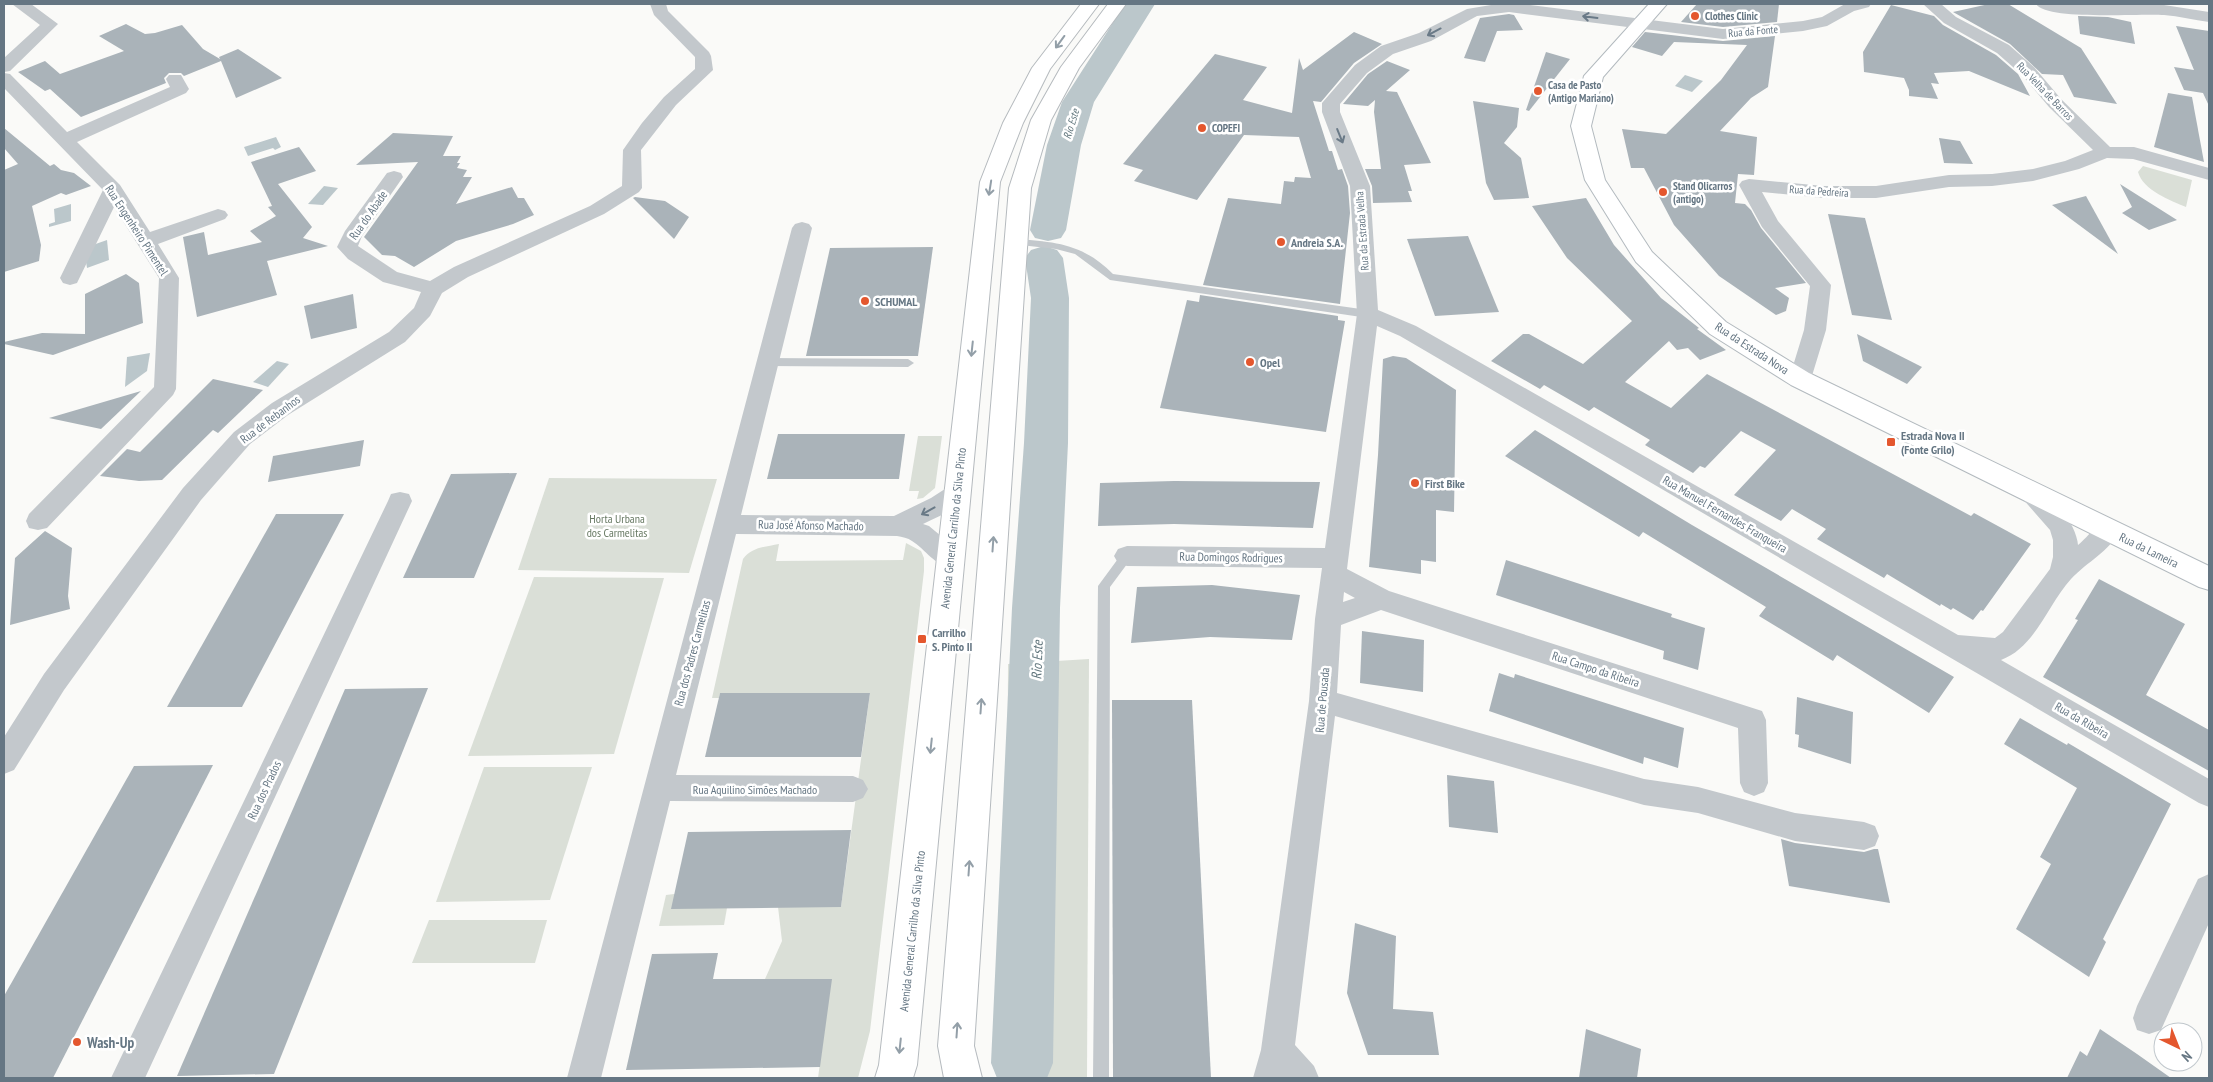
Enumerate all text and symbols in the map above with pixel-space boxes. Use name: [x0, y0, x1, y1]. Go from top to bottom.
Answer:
place label: Clothes Clinic: [1705, 9, 1758, 23]
marker: Clothes Clinic: [1689, 10, 1701, 22]
one-way arrow: [1583, 12, 1599, 22]
street label: Rua da Fonte: [1728, 22, 1779, 40]
one-way arrow: [1427, 28, 1442, 38]
one-way arrow: [1055, 35, 1066, 48]
street label: Rua Velha de Barros: [2014, 59, 2076, 123]
place label: Casa de Pasto (Antigo Mariano): [1548, 78, 1614, 105]
marker: Casa de Pasto (Antigo Mariano): [1532, 85, 1544, 97]
water label: Rio Este: [1060, 106, 1083, 141]
place label: COPEFI: [1212, 121, 1240, 135]
marker: COPEFI: [1196, 122, 1208, 134]
one-way arrow: [1336, 128, 1345, 143]
one-way arrow: [985, 179, 995, 195]
place label: Stand Olicarros (antigo): [1673, 179, 1732, 206]
street label: Rua Engenheiro Pimentel: [102, 182, 172, 278]
street label: Rua da Pedreira: [1789, 182, 1849, 200]
marker: Stand Olicarros (antigo): [1657, 186, 1669, 198]
street label: Rua do Abade: [346, 187, 390, 243]
street label: Rua da Estrada Velha: [1352, 191, 1372, 271]
place label: Andreia S.A.: [1290, 235, 1343, 250]
marker: Andreia S.A.: [1275, 236, 1287, 248]
place label: SCHUMAL: [875, 294, 917, 309]
marker: SCHUMAL: [859, 295, 871, 307]
street label: Rua da Estrada Nova: [1712, 319, 1792, 378]
one-way arrow: [968, 341, 977, 357]
place label: Opel: [1260, 355, 1280, 370]
marker: Opel: [1244, 356, 1256, 368]
street label: Rua de Rebanhos: [237, 392, 303, 446]
place label: Estrada Nova II (Fonte Grilo): [1901, 428, 1965, 457]
marker: Estrada Nova II (Fonte Grilo): [1885, 436, 1897, 448]
street label: Avenida General Carrilho da Silva Pinto: [937, 447, 969, 609]
street label: Rua Manuel Fernandes Franqueira: [1660, 472, 1790, 556]
place label: First Bike: [1425, 476, 1465, 491]
marker: First Bike: [1409, 477, 1421, 489]
one-way arrow: [922, 507, 936, 517]
park label: Horta Urbana dos Carmelitas: [587, 511, 647, 540]
street label: Rua José Afonso Machado: [758, 517, 864, 533]
street label: Rua da Lameira: [2117, 529, 2181, 571]
one-way arrow: [988, 536, 998, 552]
street label: Rua Domingos Rodrigues: [1179, 549, 1283, 565]
street label: Rua dos Padres Carmelitas: [671, 598, 713, 708]
place label: Carrilho S. Pinto II: [932, 625, 973, 654]
marker: Carrilho S. Pinto II: [916, 633, 928, 645]
water label: Rio Este: [1027, 639, 1047, 680]
street label: Rua Campo da Ribeira: [1550, 648, 1642, 690]
street label: Rua de Pousada: [1312, 667, 1332, 733]
one-way arrow: [976, 698, 986, 714]
street label: Rua da Ribeira: [2052, 698, 2112, 742]
one-way arrow: [926, 737, 936, 753]
street label: Rua dos Prados: [244, 758, 284, 822]
street label: Rua Aquilino Simões Machado: [693, 782, 817, 797]
street label: Avenida General Carrilho da Silva Pinto: [896, 850, 928, 1012]
one-way arrow: [965, 860, 974, 876]
one-way arrow: [953, 1022, 962, 1038]
north arrow: [2153, 1022, 2203, 1072]
place label: Wash-Up: [86, 1033, 135, 1052]
marker: Wash-Up: [71, 1036, 83, 1048]
one-way arrow: [895, 1038, 905, 1054]
text: N: [2178, 1047, 2196, 1066]

